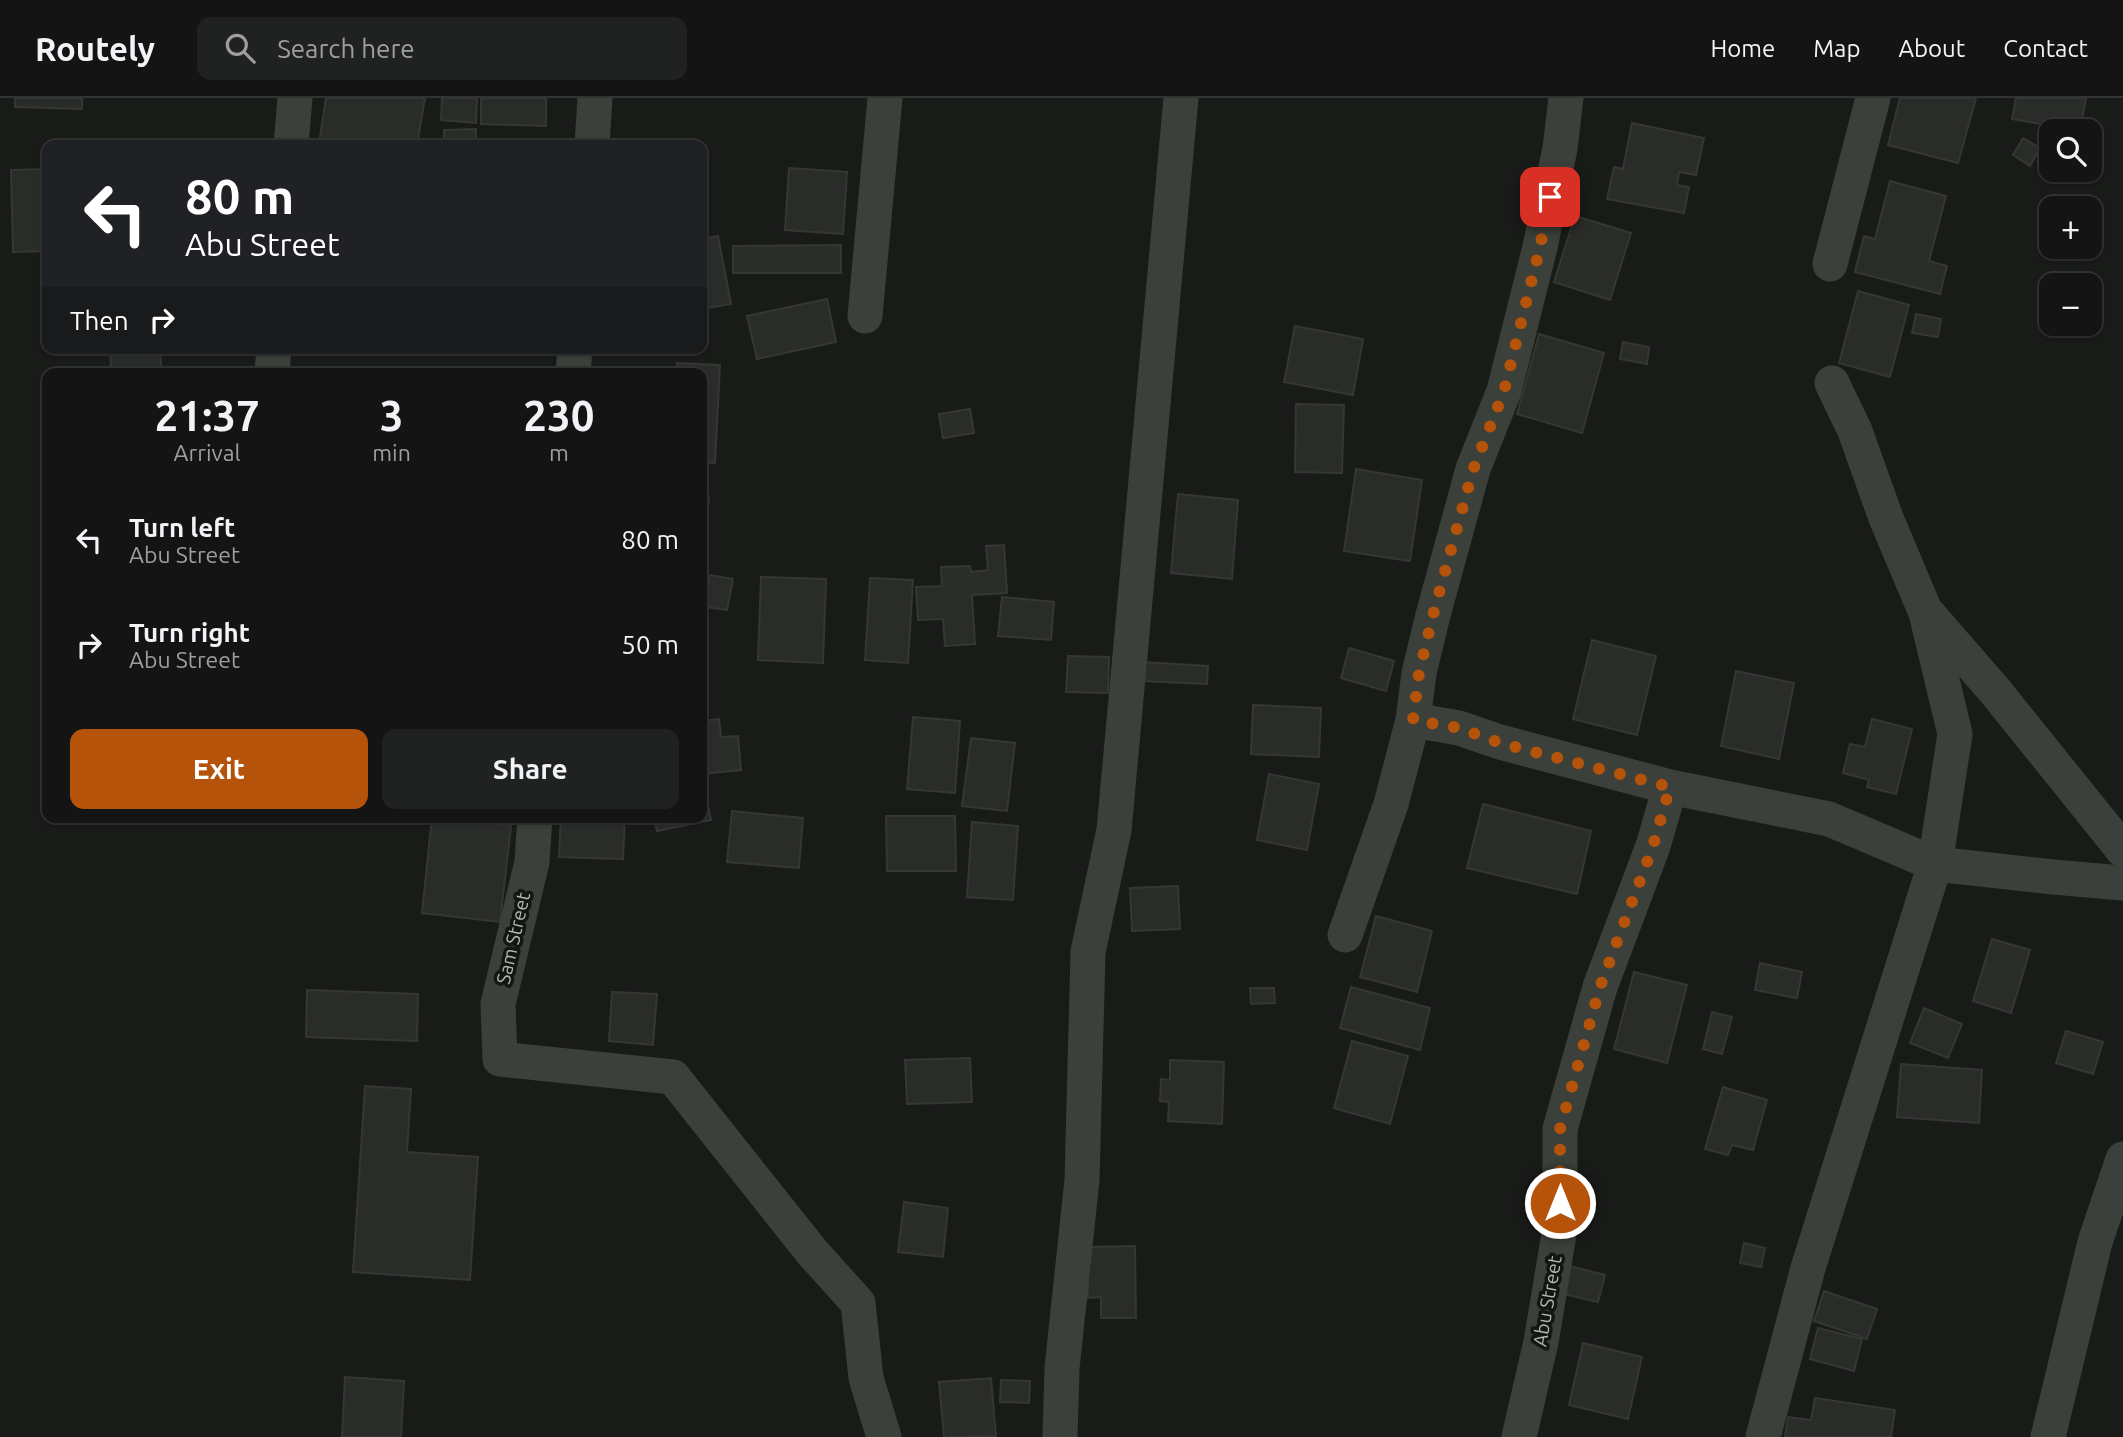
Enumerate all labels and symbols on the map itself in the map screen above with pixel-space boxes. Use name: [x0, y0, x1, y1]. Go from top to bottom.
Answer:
pin: [1520, 167, 1580, 227]
street label: Sam Street: [492, 889, 534, 986]
position arrow: [1523, 1166, 1597, 1240]
street label: Abu Street: [1528, 1253, 1566, 1348]

